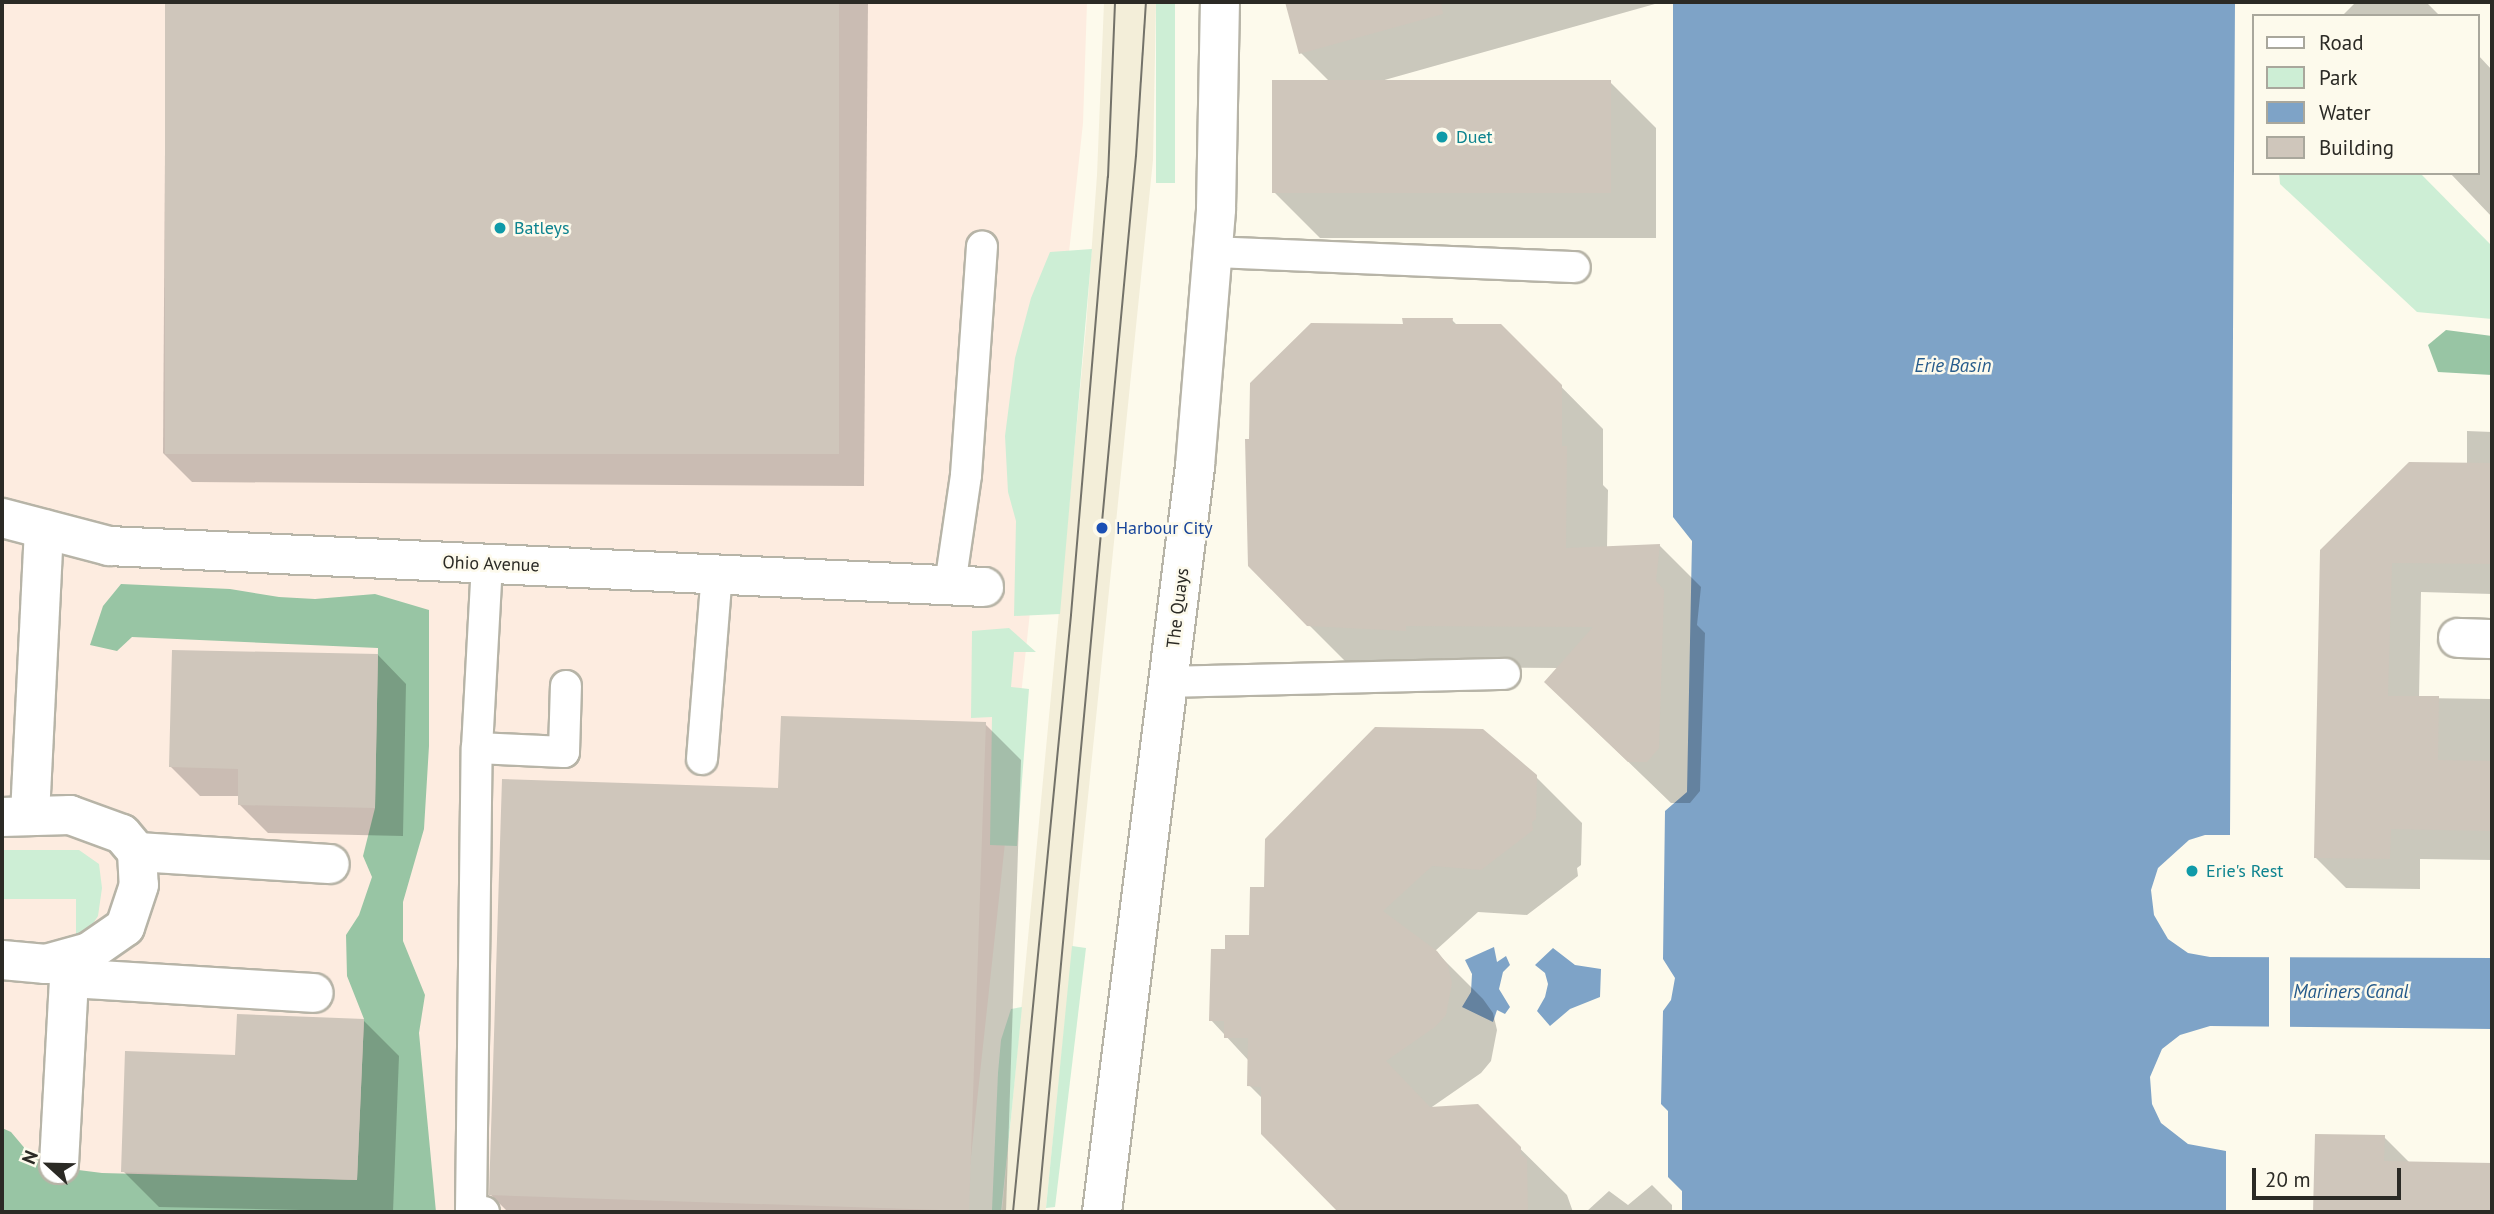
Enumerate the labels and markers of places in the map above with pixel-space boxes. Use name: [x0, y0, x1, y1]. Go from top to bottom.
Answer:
place label: Duet: [1456, 126, 1493, 148]
marker: Duet: [1434, 129, 1450, 145]
place label: Batleys: [514, 217, 570, 239]
marker: Batleys: [492, 220, 508, 236]
place label: Harbour City: [1116, 517, 1213, 539]
marker: Harbour City: [1094, 520, 1110, 536]
place label: Erie's Rest: [2206, 860, 2283, 882]
marker: Erie's Rest: [2184, 863, 2200, 879]

